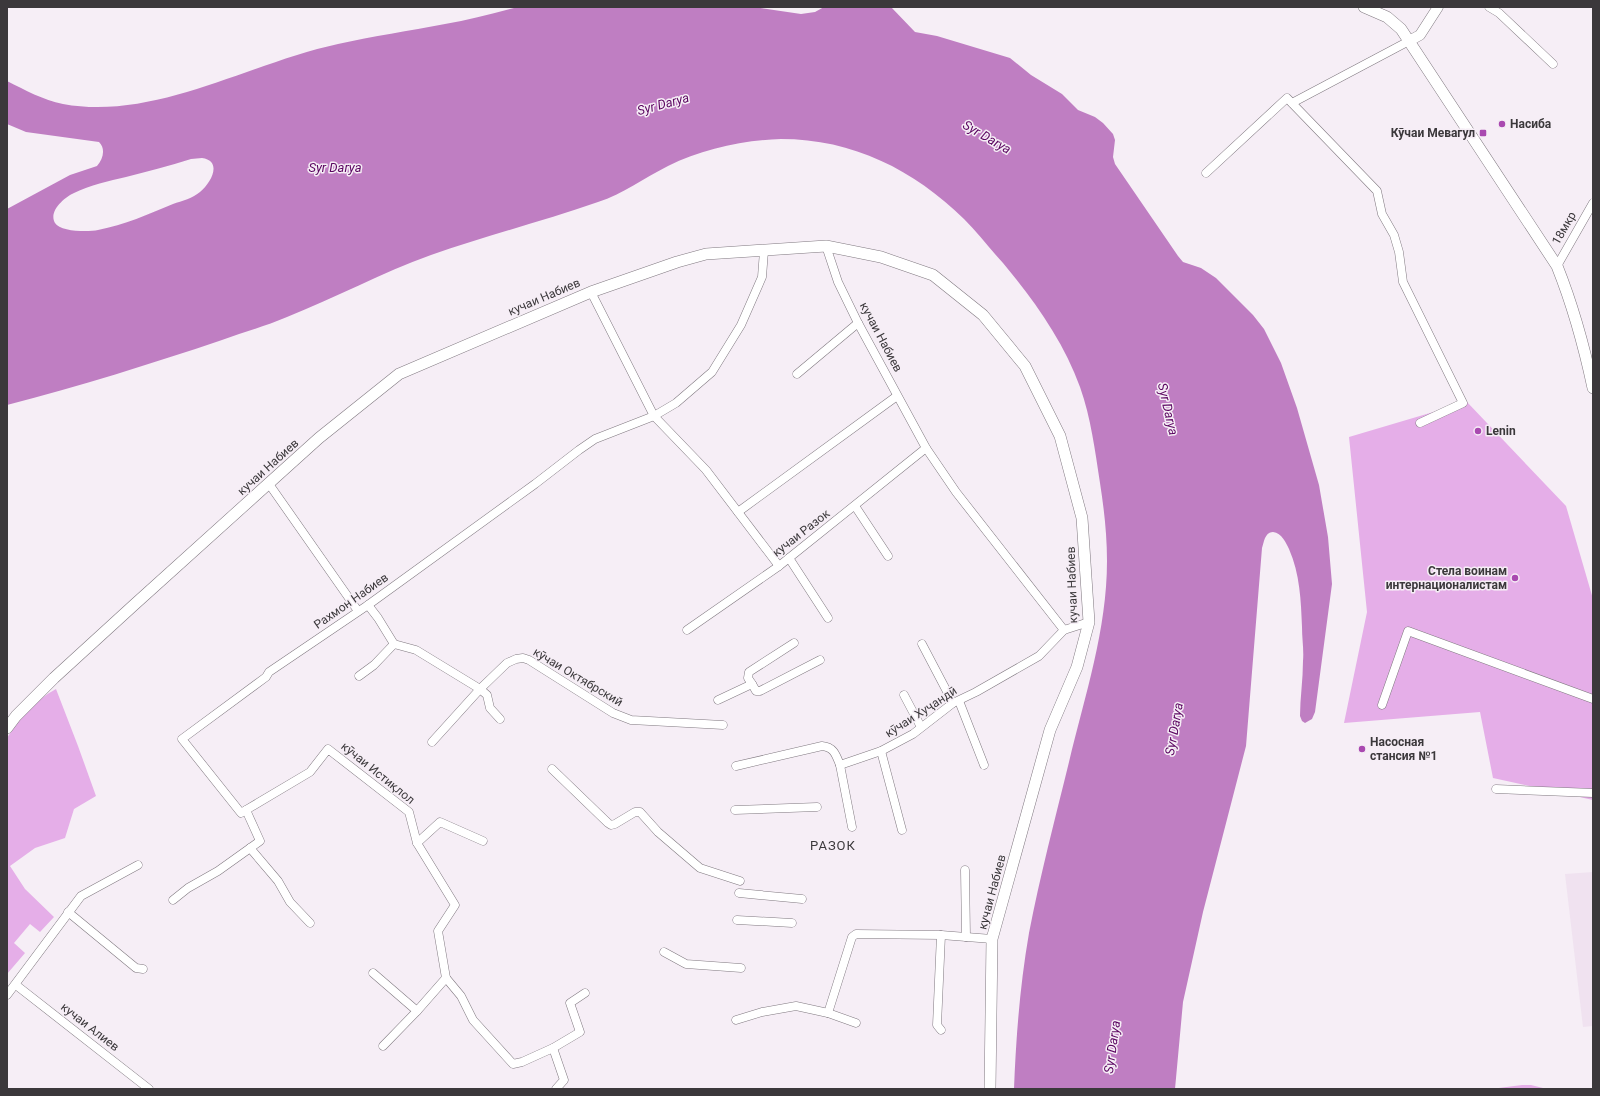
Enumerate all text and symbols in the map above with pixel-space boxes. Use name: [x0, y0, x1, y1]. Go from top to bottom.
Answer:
water label: Syr Darya: [635, 90, 691, 118]
water label: Syr Darya: [960, 117, 1014, 157]
place label: Насиба: [1510, 117, 1552, 131]
marker: Насиба: [1497, 119, 1507, 129]
place label: Кӯчаи Мевагул: [1391, 126, 1475, 140]
marker: Кӯчаи Мевагул: [1478, 128, 1488, 138]
water label: Syr Darya: [308, 160, 362, 175]
street label: 18мкр: [1549, 209, 1579, 247]
street label: кучаи Набиев: [506, 275, 582, 318]
street label: кучаи Набиев: [857, 300, 905, 374]
water label: Syr Darya: [1155, 381, 1181, 437]
place label: Lenin: [1486, 424, 1516, 438]
marker: Lenin: [1473, 426, 1483, 436]
street label: кучаи Набиев: [235, 436, 301, 498]
street label: кучаи Разок: [770, 506, 833, 560]
street label: кучаи Набиев: [1064, 546, 1080, 624]
place label: Стела воинам интернационалистам: [1386, 564, 1507, 592]
street label: Рахмон Набиев: [311, 570, 391, 632]
marker: Стела воинам интернационалистам: [1510, 573, 1520, 583]
street label: кӯчаи Октябрский: [531, 645, 625, 709]
street label: кӯчаи Хуҷандӣ: [883, 684, 960, 740]
water label: Syr Darya: [1162, 701, 1186, 756]
place label: Насосная стансия №1: [1370, 735, 1437, 763]
street label: кӯчаи Истиқлол: [338, 739, 418, 807]
marker: Насосная стансия №1: [1357, 744, 1367, 754]
district label: РАЗОК: [810, 838, 856, 853]
street label: кучаи Набиев: [975, 853, 1009, 931]
street label: кучаи Алиев: [58, 1000, 122, 1054]
water label: Syr Darya: [1101, 1019, 1123, 1074]

